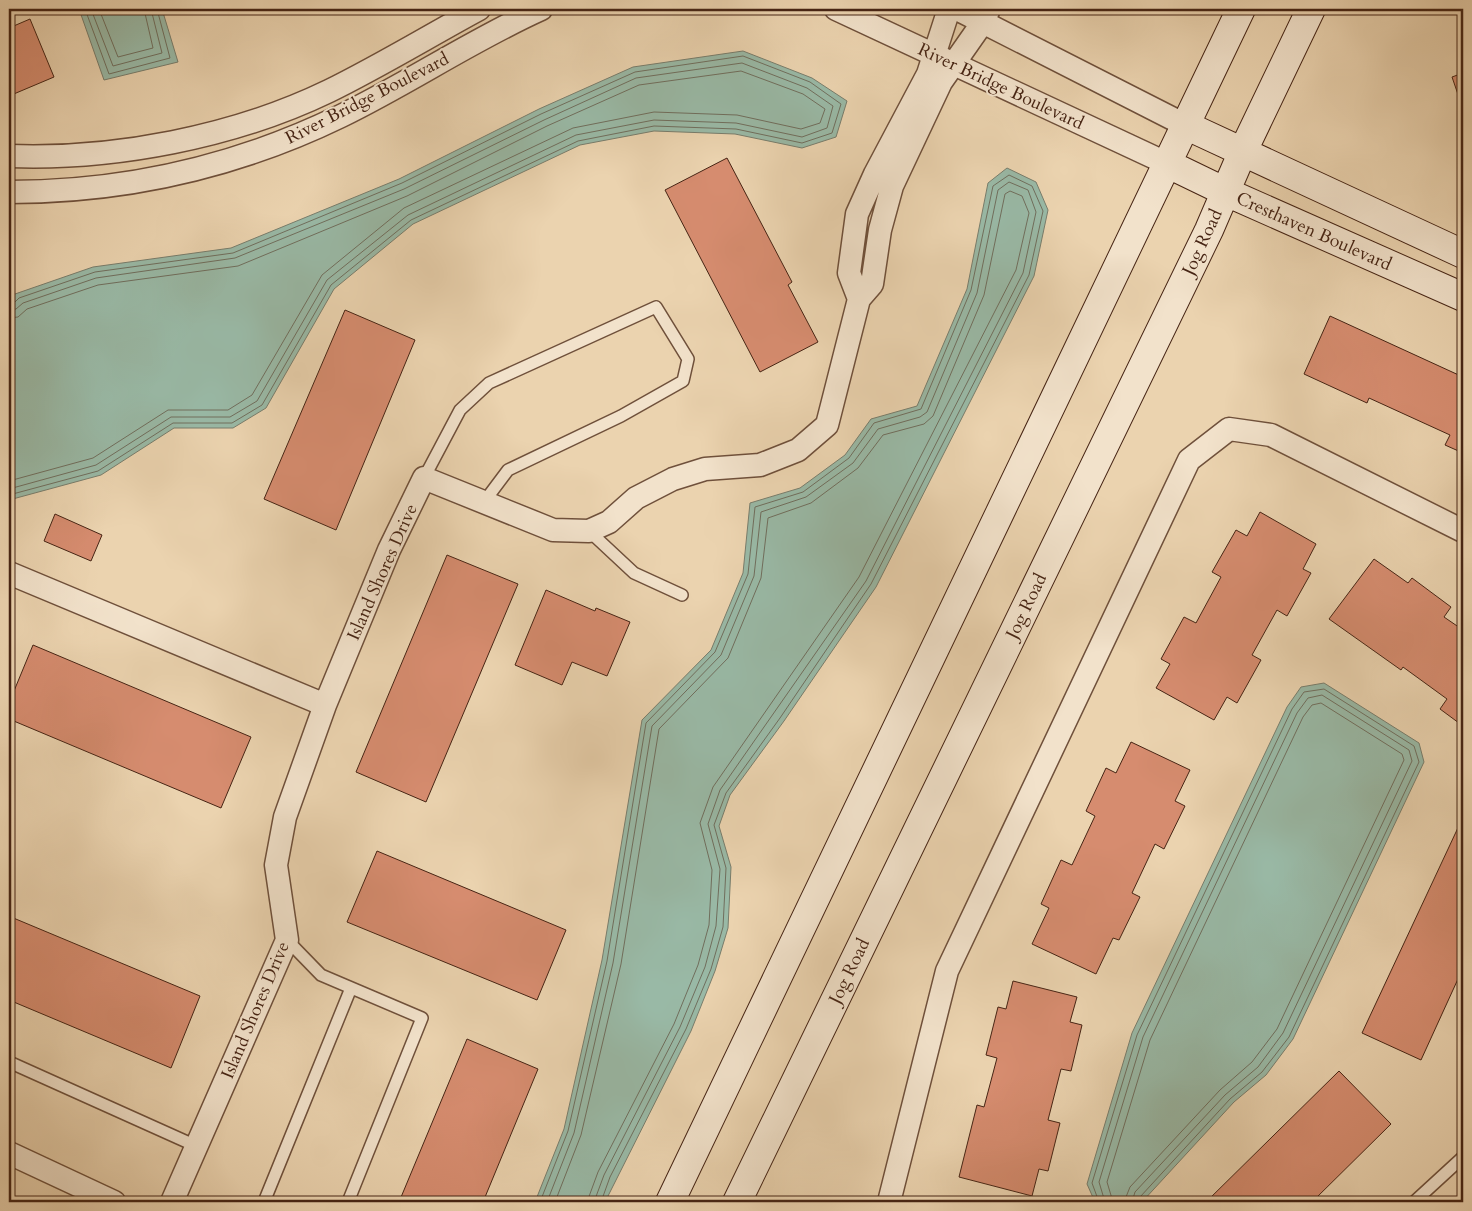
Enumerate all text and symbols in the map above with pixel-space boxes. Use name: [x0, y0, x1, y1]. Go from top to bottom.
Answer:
street label: River Bridge Boulevard: [914, 37, 1088, 136]
street label: River Bridge Boulevard: [281, 46, 454, 151]
street label: Cresthaven Boulevard: [1232, 186, 1396, 277]
street label: Jog Road: [1175, 205, 1229, 282]
street label: Island Shores Drive: [341, 500, 424, 644]
street label: Jog Road: [998, 569, 1053, 646]
street label: Jog Road: [821, 934, 876, 1011]
street label: Island Shores Drive: [215, 938, 296, 1083]

